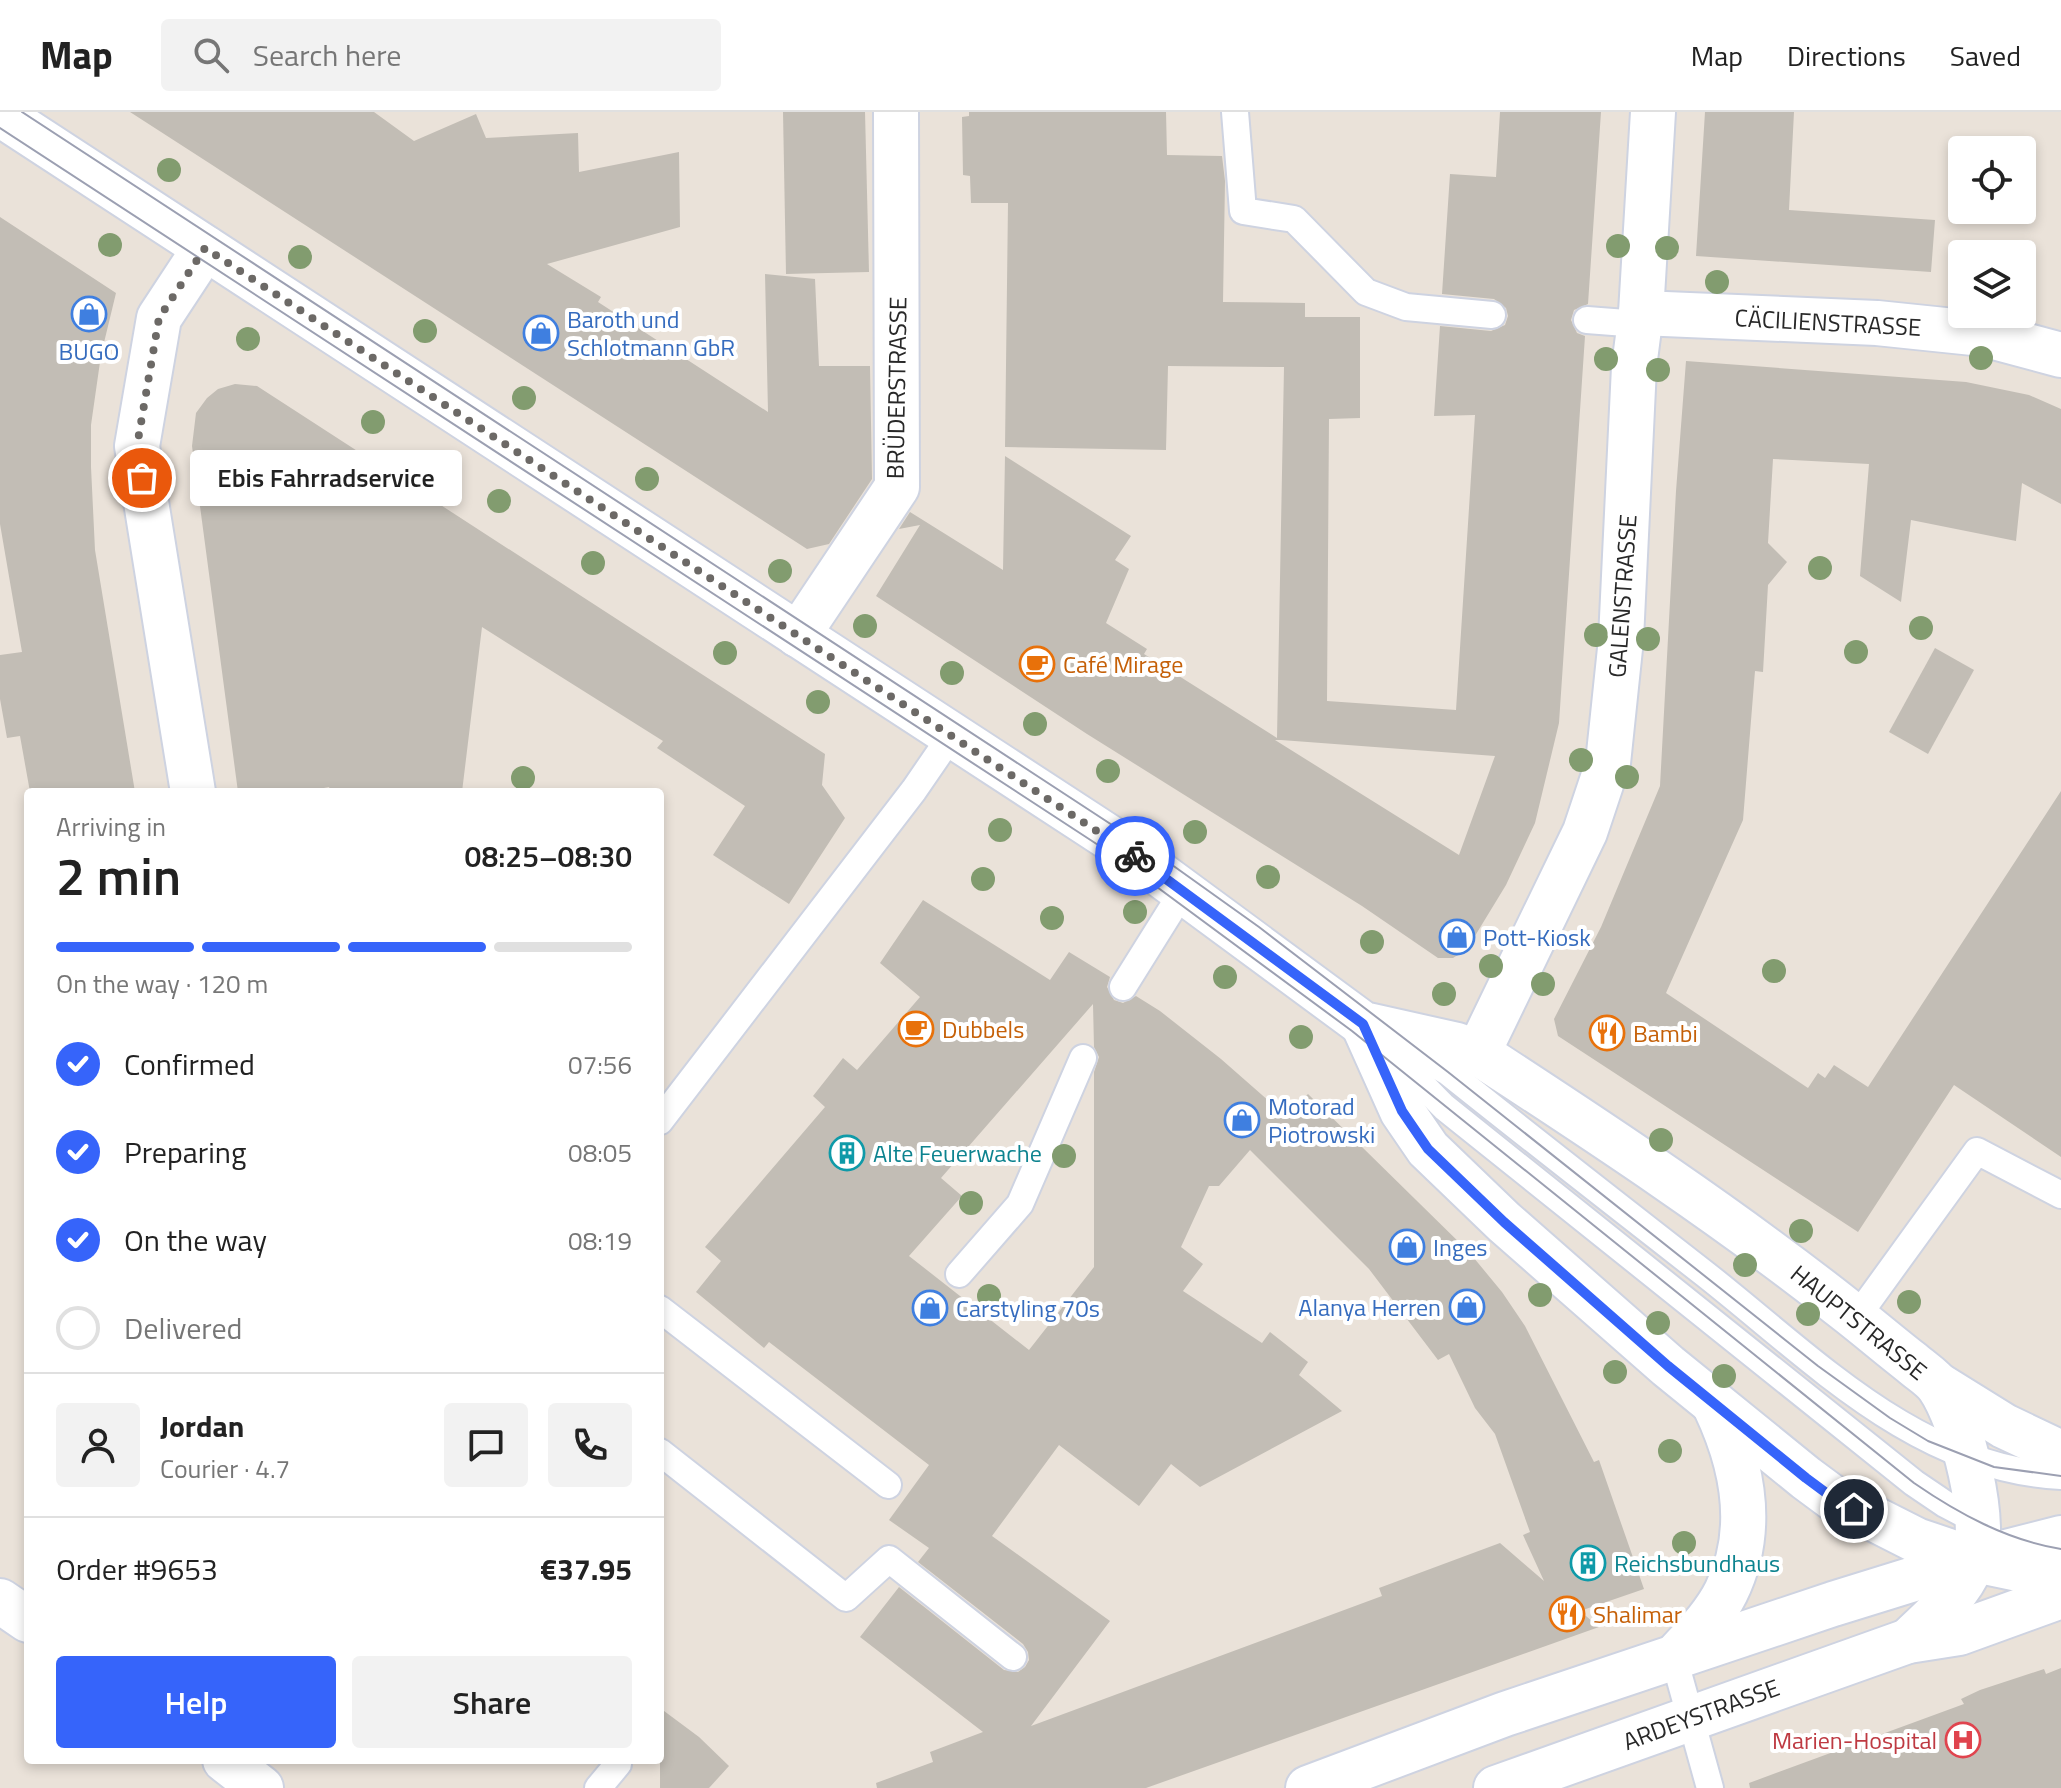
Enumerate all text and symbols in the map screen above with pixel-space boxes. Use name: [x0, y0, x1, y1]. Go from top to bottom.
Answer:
search box: [161, 19, 721, 91]
text: Map: [40, 26, 113, 84]
text: Search here: [253, 32, 402, 78]
icon: search: [189, 33, 233, 77]
text: Map: [1691, 34, 1743, 77]
text: Directions: [1787, 34, 1906, 77]
text: Saved: [1950, 34, 2021, 77]
map controls: [1948, 136, 2036, 328]
button: locate: [1948, 136, 2036, 224]
button: layers: [1948, 240, 2036, 328]
shop icon: BUGO: [70, 295, 108, 333]
street label: BRÜDERSTRASSE: [876, 297, 916, 479]
street label: CÄCILIENSTRASSE: [1734, 299, 1922, 345]
place label: Baroth und Schlotmann GbR: [567, 301, 735, 365]
shop icon: Baroth und Schlotmann GbR: [522, 314, 560, 352]
place label: BUGO: [59, 333, 119, 369]
pin: [108, 444, 176, 512]
callout: Ebis Fahrradservice: [190, 450, 462, 506]
icon: bag: [120, 456, 164, 500]
text: Ebis Fahrradservice: [217, 458, 435, 497]
street label: GALENSTRASSE: [1598, 513, 1646, 679]
cafe icon: Café Mirage: [1018, 645, 1056, 683]
place label: Café Mirage: [1063, 646, 1183, 682]
text: Arriving in: [56, 807, 166, 846]
courier: [1095, 816, 1175, 896]
text: 08:25–08:30: [465, 833, 632, 879]
icon: bike: [1113, 834, 1157, 878]
text: 2 min: [56, 836, 181, 915]
shop icon: Pott-Kiosk: [1438, 918, 1476, 956]
place label: Pott-Kiosk: [1483, 919, 1591, 955]
text: On the way · 120 m: [56, 964, 268, 1003]
cafe icon: Dubbels: [897, 1010, 935, 1048]
place label: Dubbels: [942, 1011, 1024, 1047]
restaurant icon: Bambi: [1588, 1014, 1626, 1052]
place label: Bambi: [1633, 1015, 1698, 1051]
text: Confirmed: [124, 1041, 255, 1087]
icon: check: [56, 1042, 100, 1086]
text: 07:56: [568, 1045, 632, 1084]
place label: Motorad Piotrowski: [1268, 1088, 1375, 1152]
shop icon: Motorad Piotrowski: [1223, 1101, 1261, 1139]
text: Preparing: [124, 1129, 246, 1175]
icon: check: [56, 1130, 100, 1174]
text: 08:05: [568, 1133, 632, 1172]
building icon: Alte Feuerwache: [828, 1134, 866, 1172]
place label: Alte Feuerwache: [873, 1135, 1042, 1171]
text: On the way: [124, 1217, 267, 1263]
icon: check: [56, 1218, 100, 1262]
text: 08:19: [568, 1221, 632, 1260]
shop icon: Inges: [1388, 1228, 1426, 1266]
place label: Inges: [1433, 1229, 1487, 1265]
street label: HAUPTSTRASSE: [1783, 1256, 1935, 1388]
shop icon: Alanya Herren: [1448, 1288, 1486, 1326]
shop icon: Carstyling 70s: [911, 1289, 949, 1327]
place label: Alanya Herren: [1298, 1289, 1441, 1325]
place label: Carstyling 70s: [956, 1290, 1100, 1326]
text: Delivered: [124, 1305, 242, 1351]
button: person: [56, 1403, 140, 1487]
text: Jordan: [160, 1403, 244, 1449]
button: chat: [444, 1403, 528, 1487]
button: phone: [548, 1403, 632, 1487]
text: Courier · 4.7: [160, 1449, 290, 1488]
pin: [1820, 1475, 1888, 1543]
icon: home: [1832, 1487, 1876, 1531]
building icon: Reichsbundhaus: [1569, 1544, 1607, 1582]
place label: Reichsbundhaus: [1614, 1545, 1780, 1581]
text: Order #9653: [56, 1546, 218, 1592]
text: €37.95: [540, 1546, 632, 1592]
restaurant icon: Shalimar: [1548, 1595, 1586, 1633]
place label: Shalimar: [1593, 1596, 1682, 1632]
button: Help: [56, 1656, 336, 1748]
button: Share: [352, 1656, 632, 1748]
street label: ARDEYSTRASSE: [1618, 1669, 1784, 1759]
hospital icon: Marien-Hospital: [1944, 1721, 1982, 1759]
place label: Marien-Hospital: [1772, 1722, 1937, 1758]

